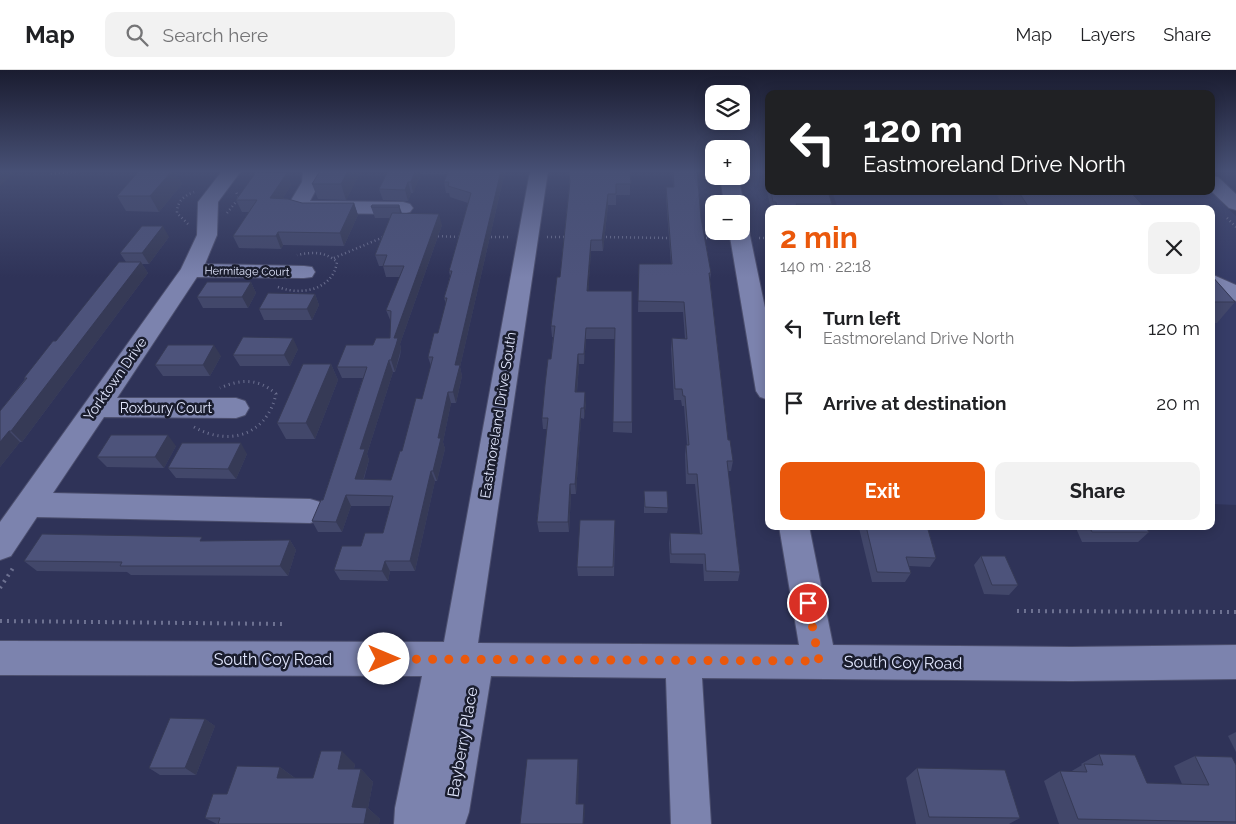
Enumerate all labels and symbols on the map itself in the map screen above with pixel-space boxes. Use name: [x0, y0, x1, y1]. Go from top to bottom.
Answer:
street label: Hermitage Court: [205, 264, 290, 279]
street label: Eastmoreland Drive South: [477, 331, 519, 499]
street label: Yorktown Drive: [80, 334, 150, 424]
street label: Roxbury Court: [120, 400, 213, 416]
pin: [787, 582, 829, 624]
position arrow: [357, 632, 409, 684]
street label: South Coy Road: [214, 650, 332, 669]
street label: South Coy Road: [844, 652, 962, 673]
street label: Bayberry Place: [443, 685, 482, 799]

